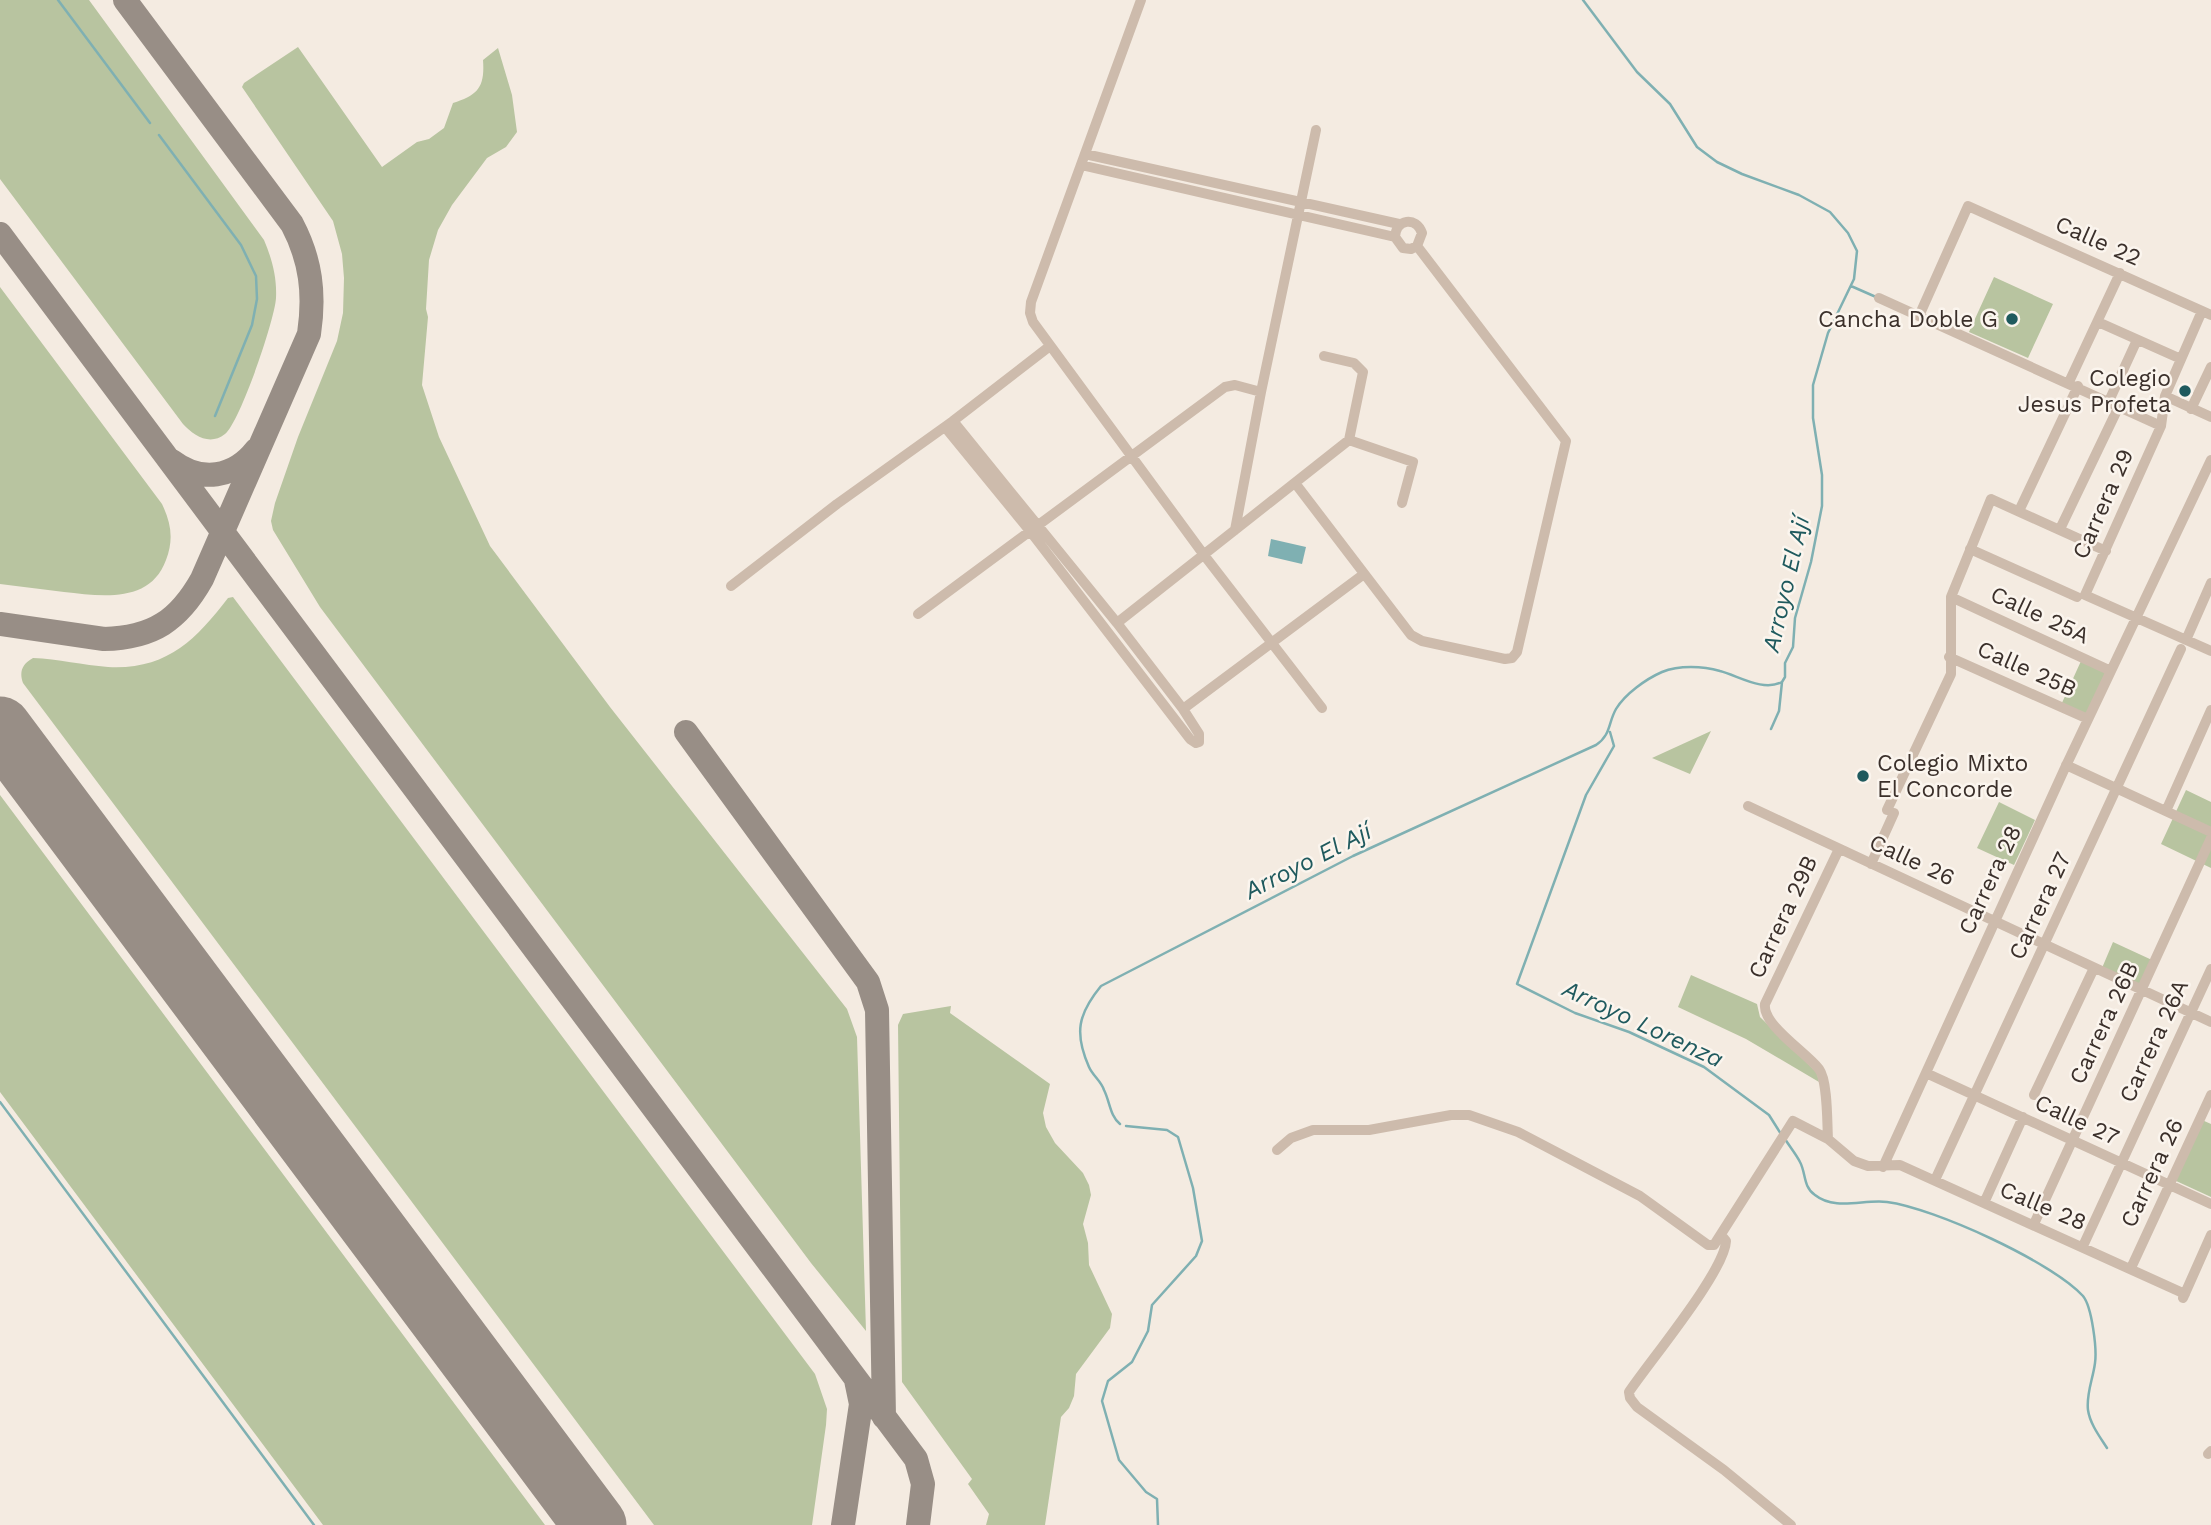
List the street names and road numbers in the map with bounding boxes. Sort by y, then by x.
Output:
street label: Calle 22 [2051,210,2145,272]
street label: Carrera 29 [2067,445,2139,563]
street label: Calle 25A [1986,580,2094,650]
street label: Calle 25B [1973,635,2081,703]
street label: Carrera 28 [1953,821,2027,939]
street label: Calle 26 [1865,828,1959,892]
street label: Carrera 27 [2003,848,2077,964]
street label: Carrera 29B [1743,851,1823,983]
street label: Carrera 26B [2064,957,2144,1089]
street label: Carrera 26A [2114,975,2194,1107]
street label: Calle 27 [2031,1089,2124,1151]
street label: Carrera 26 [2115,1114,2189,1232]
street label: Calle 28 [1996,1176,2090,1236]

